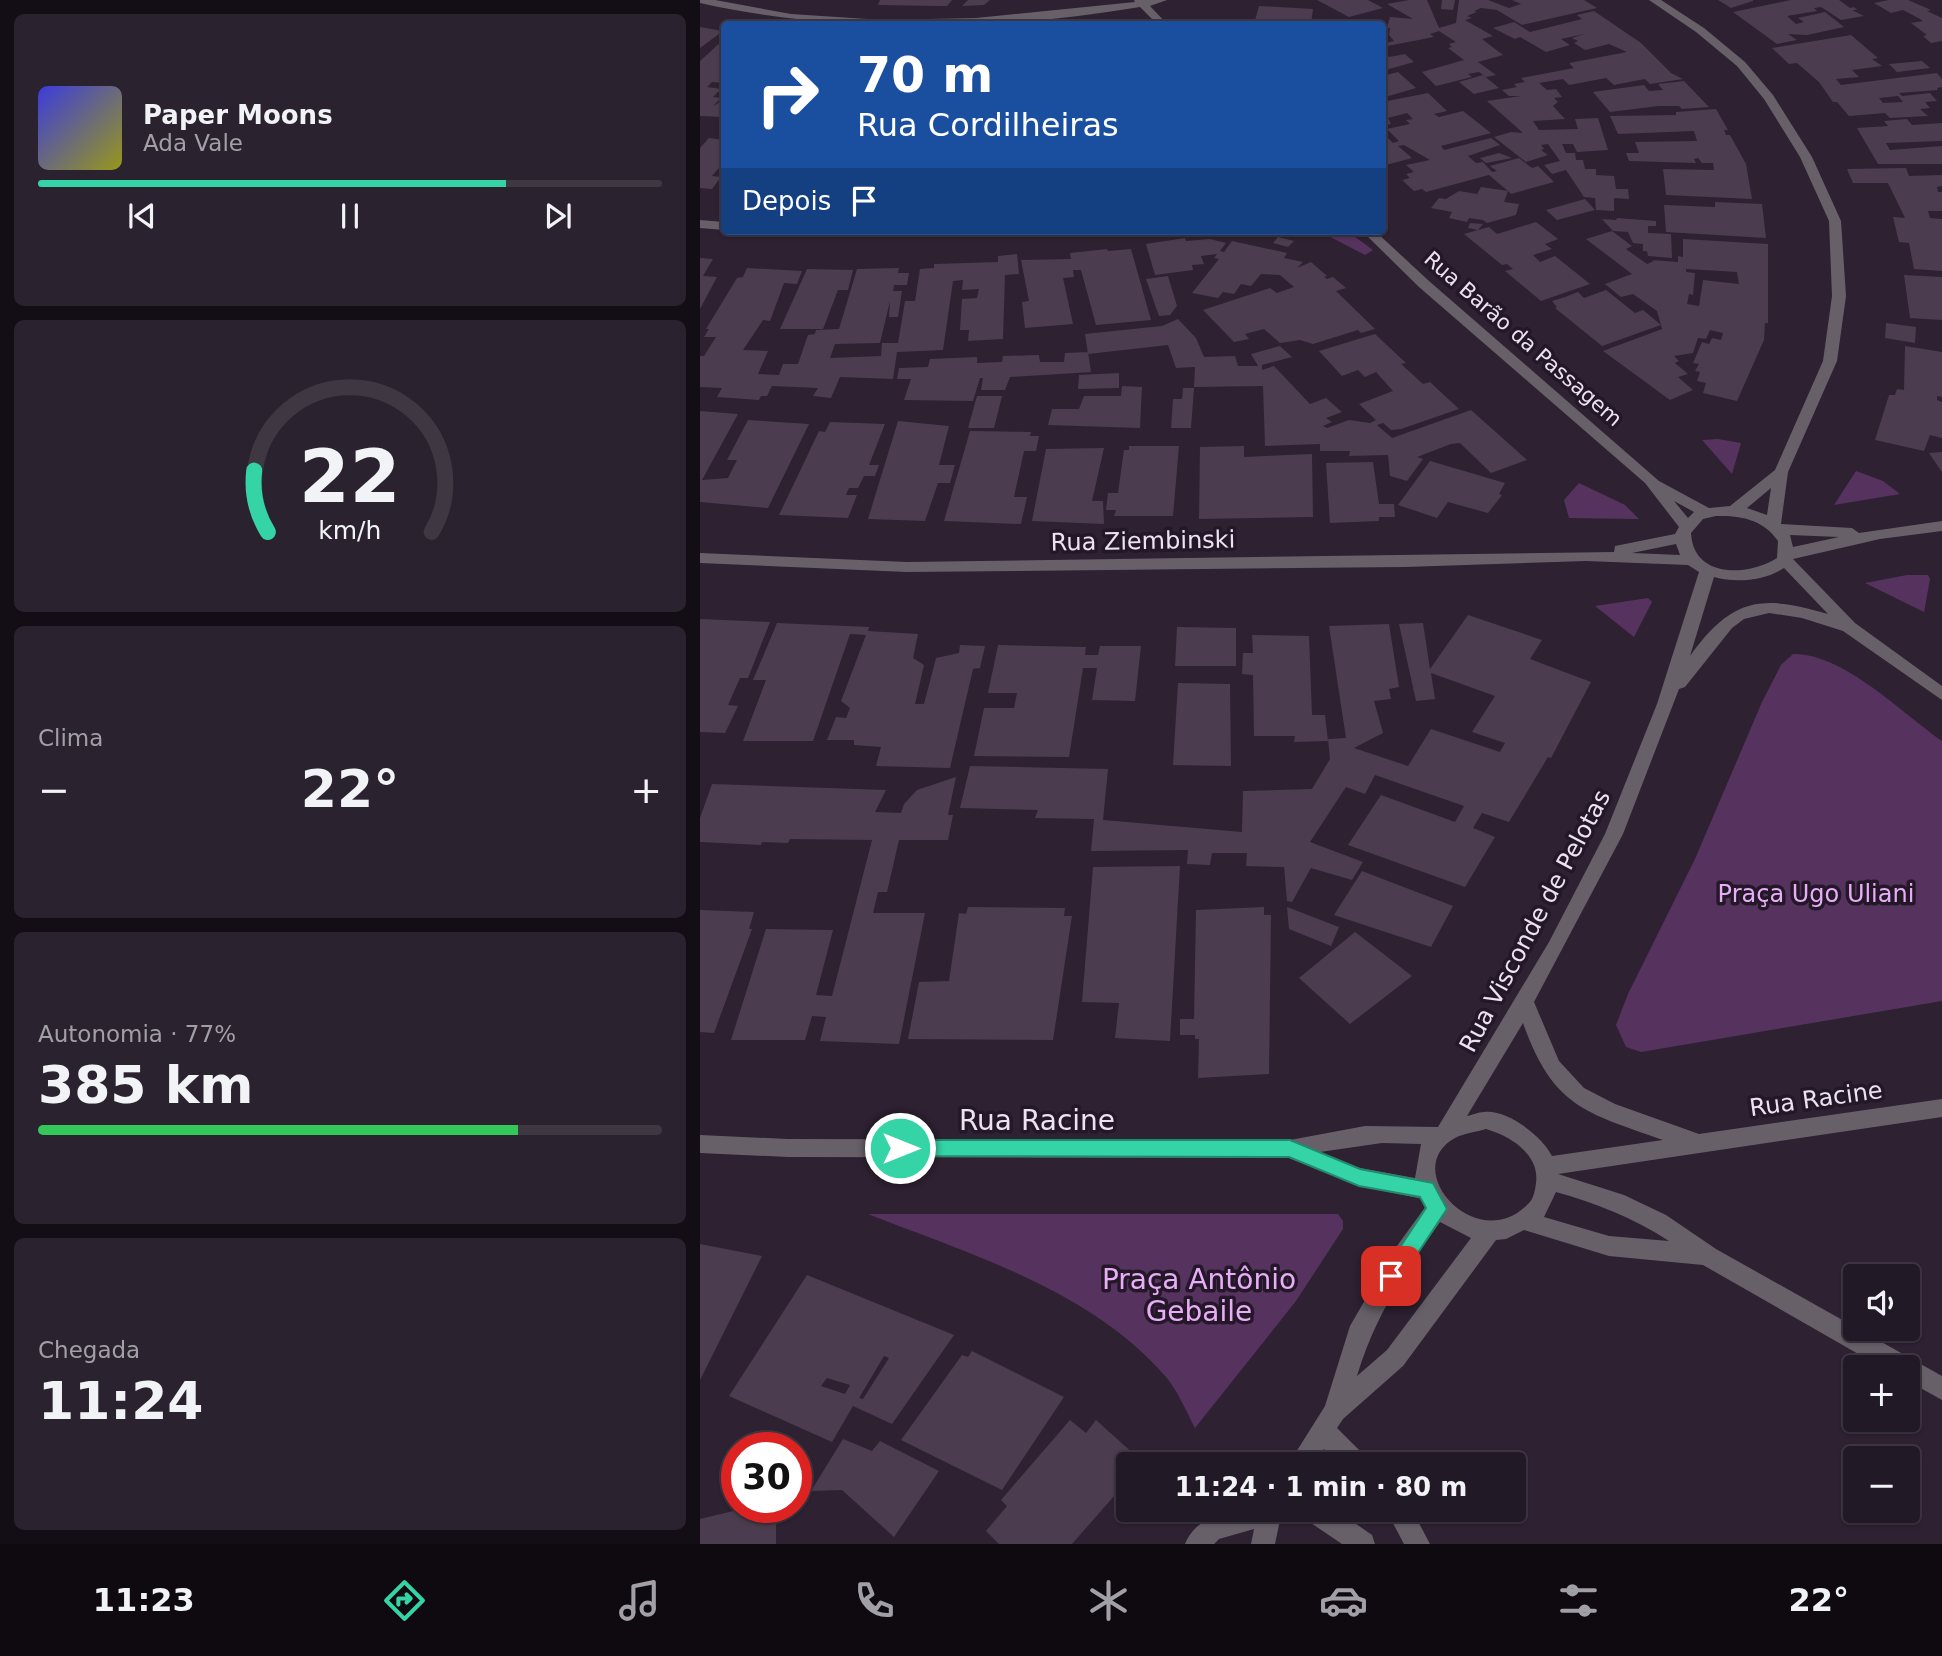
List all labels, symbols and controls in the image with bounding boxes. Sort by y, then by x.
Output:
text: 70 m [857,47,993,104]
icon: right [742,49,833,140]
text: Paper Moons [143,100,333,130]
text: Rua Cordilheiras [857,106,1119,144]
text: Ada Vale [143,130,243,156]
icon: arrive [845,182,883,220]
text: Depois [742,186,831,216]
icon: previous [123,197,161,235]
icon: pause [331,197,369,235]
icon: next [539,197,577,235]
street label: Rua Barão da Passagem [1419,247,1627,431]
text: 22 [299,434,401,519]
text: km/h [318,516,382,545]
street label: Rua Ziembinski [1050,525,1236,557]
text: Clima [38,725,103,751]
text: 22° [301,759,399,819]
text: − [38,768,70,812]
text: + [630,768,662,812]
street label: Rua Visconde de Pelotas [1454,785,1616,1057]
park label: Praça Ugo Uliani [1718,880,1914,908]
text: Autonomia · 77% [38,1021,236,1047]
text: 385 km [38,1055,253,1115]
street label: Rua Racine [1748,1076,1884,1122]
street label: Rua Racine [959,1104,1115,1137]
position arrow [863,1111,937,1185]
pin [1361,1246,1421,1306]
icon: arrive [1372,1257,1410,1295]
park label: Praça Antônio Gebaile [1102,1263,1296,1328]
map controls [1843,1264,1920,1523]
button: sound [1843,1264,1920,1341]
text: Chegada [38,1337,140,1363]
button: + [1843,1355,1920,1432]
text: 11:24 [38,1371,204,1431]
speed limit sign: 30 [721,1432,812,1523]
button: − [1843,1446,1920,1523]
text: 11:24 · 1 min · 80 m [1175,1472,1467,1502]
icon: directions [380,1576,429,1625]
icon: music [615,1576,664,1625]
icon: phone [850,1576,899,1625]
icon: climate [1084,1576,1133,1625]
icon: car [1319,1576,1368,1625]
icon: filters [1554,1576,1603,1625]
text: 11:23 [93,1581,195,1619]
text: 22° [1789,1581,1849,1619]

